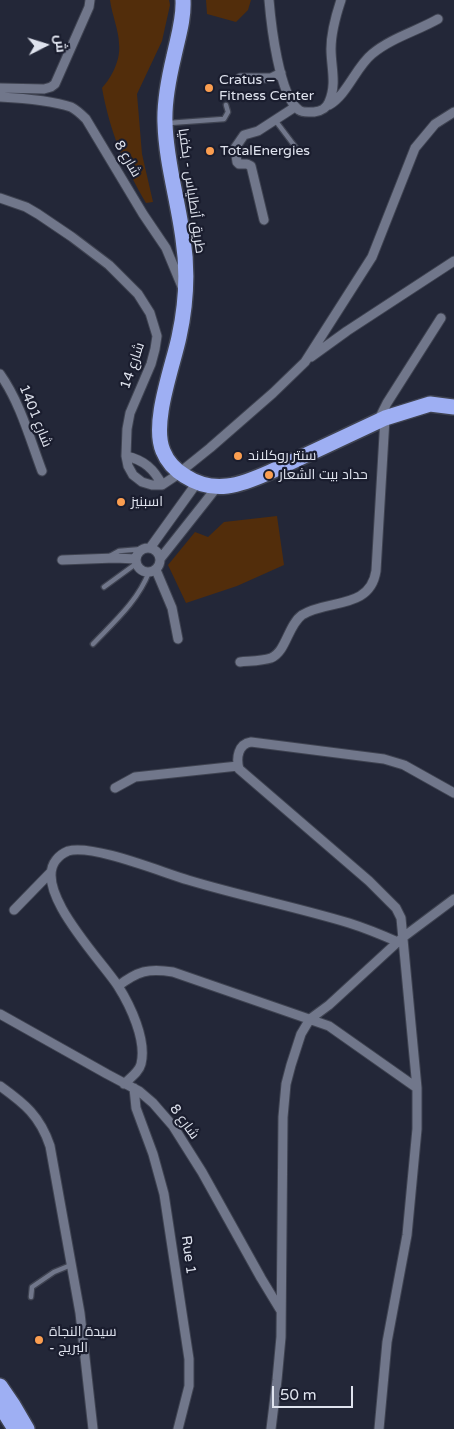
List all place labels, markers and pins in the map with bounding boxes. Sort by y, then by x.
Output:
place label: Cratus – Fitness Center [219,72,314,104]
marker: Cratus – Fitness Center [203,82,215,94]
place label: TotalEnergies [220,143,310,159]
marker: TotalEnergies [204,145,216,157]
place label: سنتر روكلاند [248,448,316,464]
marker: سنتر روكلاند [232,450,244,462]
place label: حداد بيت الشعار [279,467,368,483]
marker: حداد بيت الشعار [263,469,275,481]
place label: اسبنيز [131,494,163,510]
marker: اسبنيز [115,496,127,508]
place label: سيدة النجاة - البريج [49,1324,116,1356]
marker: سيدة النجاة - البريج [33,1334,45,1346]

